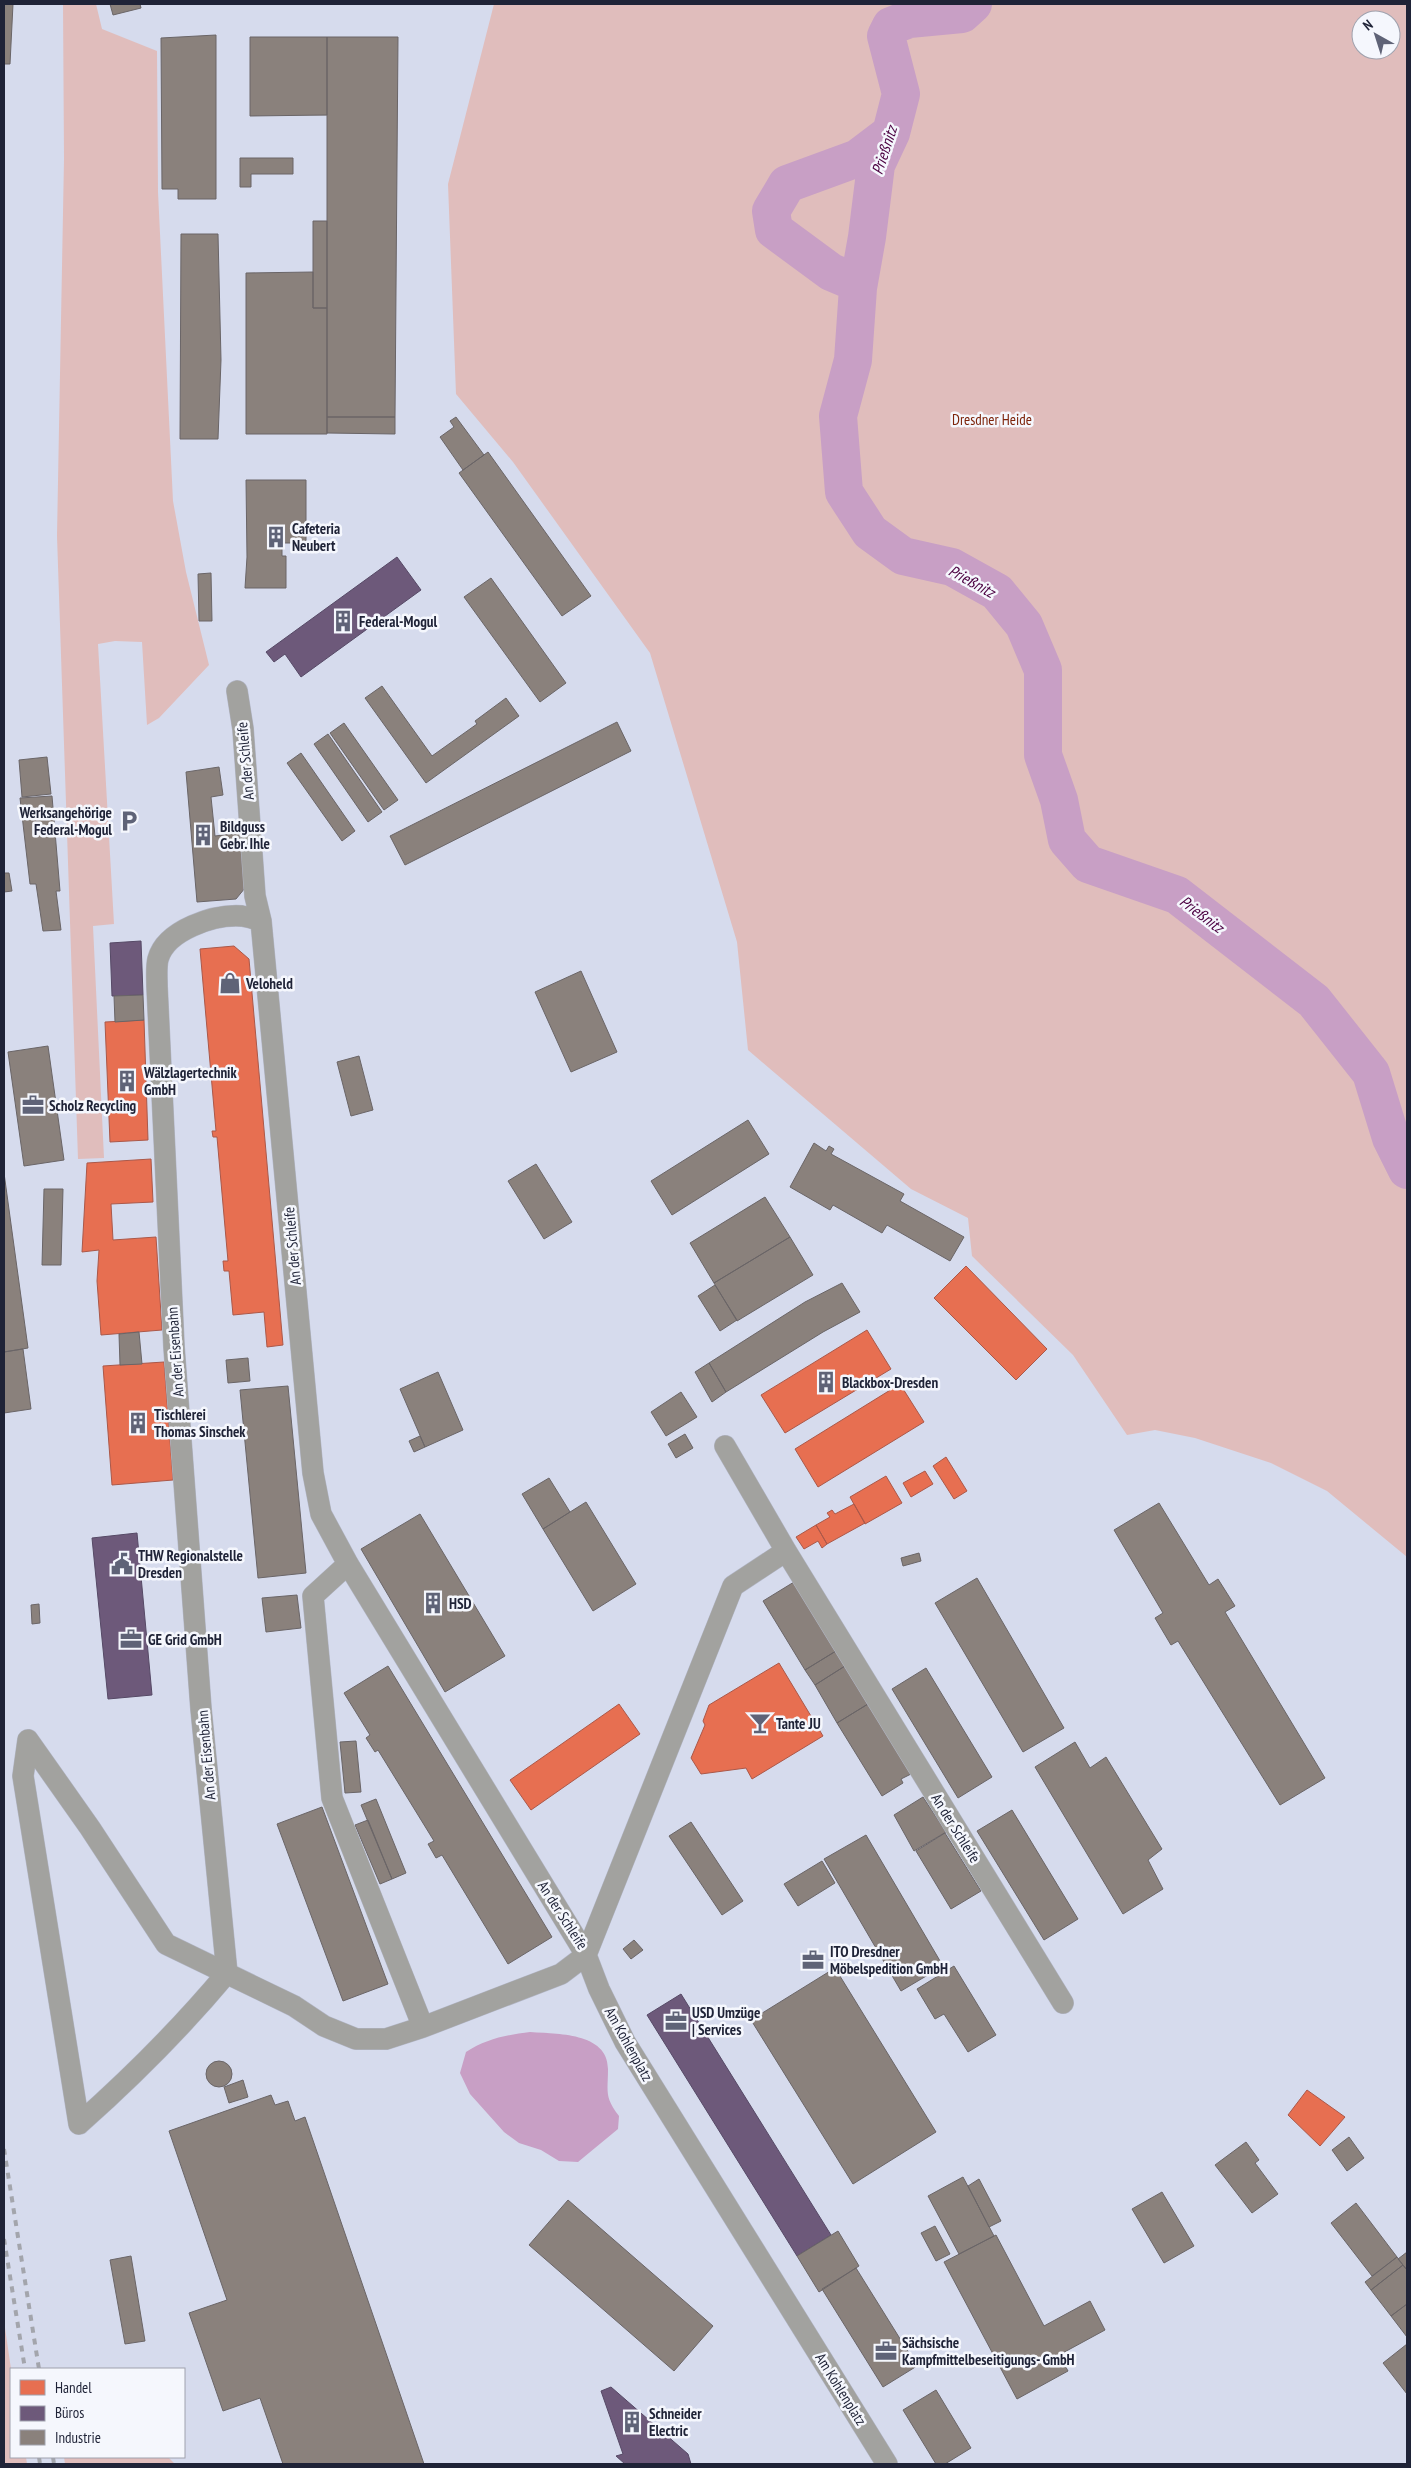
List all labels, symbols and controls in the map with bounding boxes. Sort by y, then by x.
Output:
north arrow [1351,10,1401,60]
text: N [1359,16,1376,34]
water label: Prießnitz [867,121,902,177]
park label: Dresdner Heide [952,410,1032,429]
place label: Cafeteria Neubert [292,519,340,555]
building icon: Cafeteria Neubert [263,524,289,550]
water label: Prießnitz [945,560,1001,603]
building icon: Federal-Mogul [330,608,356,634]
place label: Federal-Mogul [359,612,437,631]
street label: An der Schleife [232,721,258,801]
place label: Werksangehörige Federal-Mogul [18,803,112,839]
parking icon: Werksangehörige Federal-Mogul [116,808,142,834]
place label: Bildguss Gebr. Ihle [220,817,270,853]
building icon: Bildguss Gebr. Ihle [190,822,216,848]
water label: Prießnitz [1176,891,1230,938]
shop icon: Veloheld [217,970,243,996]
place label: Veloheld [245,974,293,993]
place label: Wälzlagertechnik GmbH [143,1063,237,1099]
building icon: Wälzlagertechnik GmbH [114,1068,140,1094]
office icon: Scholz Recycling [20,1092,46,1118]
place label: Scholz Recycling [49,1096,137,1115]
street label: An der Schleife [279,1206,305,1286]
street label: An der Eisenbahn [162,1306,188,1398]
building icon: Blackbox-Dresden [813,1369,839,1395]
place label: Blackbox-Dresden [842,1373,938,1392]
place label: Tischlerei Thomas Sinschek [154,1405,246,1441]
building icon: Tischlerei Thomas Sinschek [125,1410,151,1436]
place label: THW Regionalstelle Dresden [138,1546,243,1582]
public building icon: THW Regionalstelle Dresden [109,1551,135,1577]
building icon: HSD [420,1590,446,1616]
place label: HSD [449,1594,472,1613]
office icon: GE Grid GmbH [118,1626,144,1652]
place label: GE Grid GmbH [148,1630,222,1649]
street label: An der Eisenbahn [193,1709,219,1801]
bar icon: Tante JU [747,1710,773,1736]
place label: Tante JU [776,1714,821,1733]
street label: An der Schleife [927,1790,985,1866]
street label: An der Schleife [534,1877,592,1953]
place label: ITO Dresdner Möbelspedition GmbH [830,1942,948,1978]
office icon: ITO Dresdner Möbelspedition GmbH [800,1947,826,1973]
place label: USD Umzüge | Services [692,2003,760,2039]
street label: Am Kohlenplatz [601,2004,657,2084]
office icon: USD Umzüge | Services [663,2008,689,2034]
place label: Sächsische Kampfmittelbeseitigungs- GmbH [902,2333,1075,2369]
office icon: Sächsische Kampfmittelbeseitigungs- GmbH [873,2338,899,2364]
street label: Am Kohlenplatz [811,2349,871,2429]
legend [10,2368,185,2458]
text: Handel [55,2378,92,2397]
text: Büros [55,2403,84,2422]
place label: Schneider Electric [649,2404,702,2440]
building icon: Schneider Electric [619,2409,645,2435]
text: Industrie [55,2428,101,2447]

